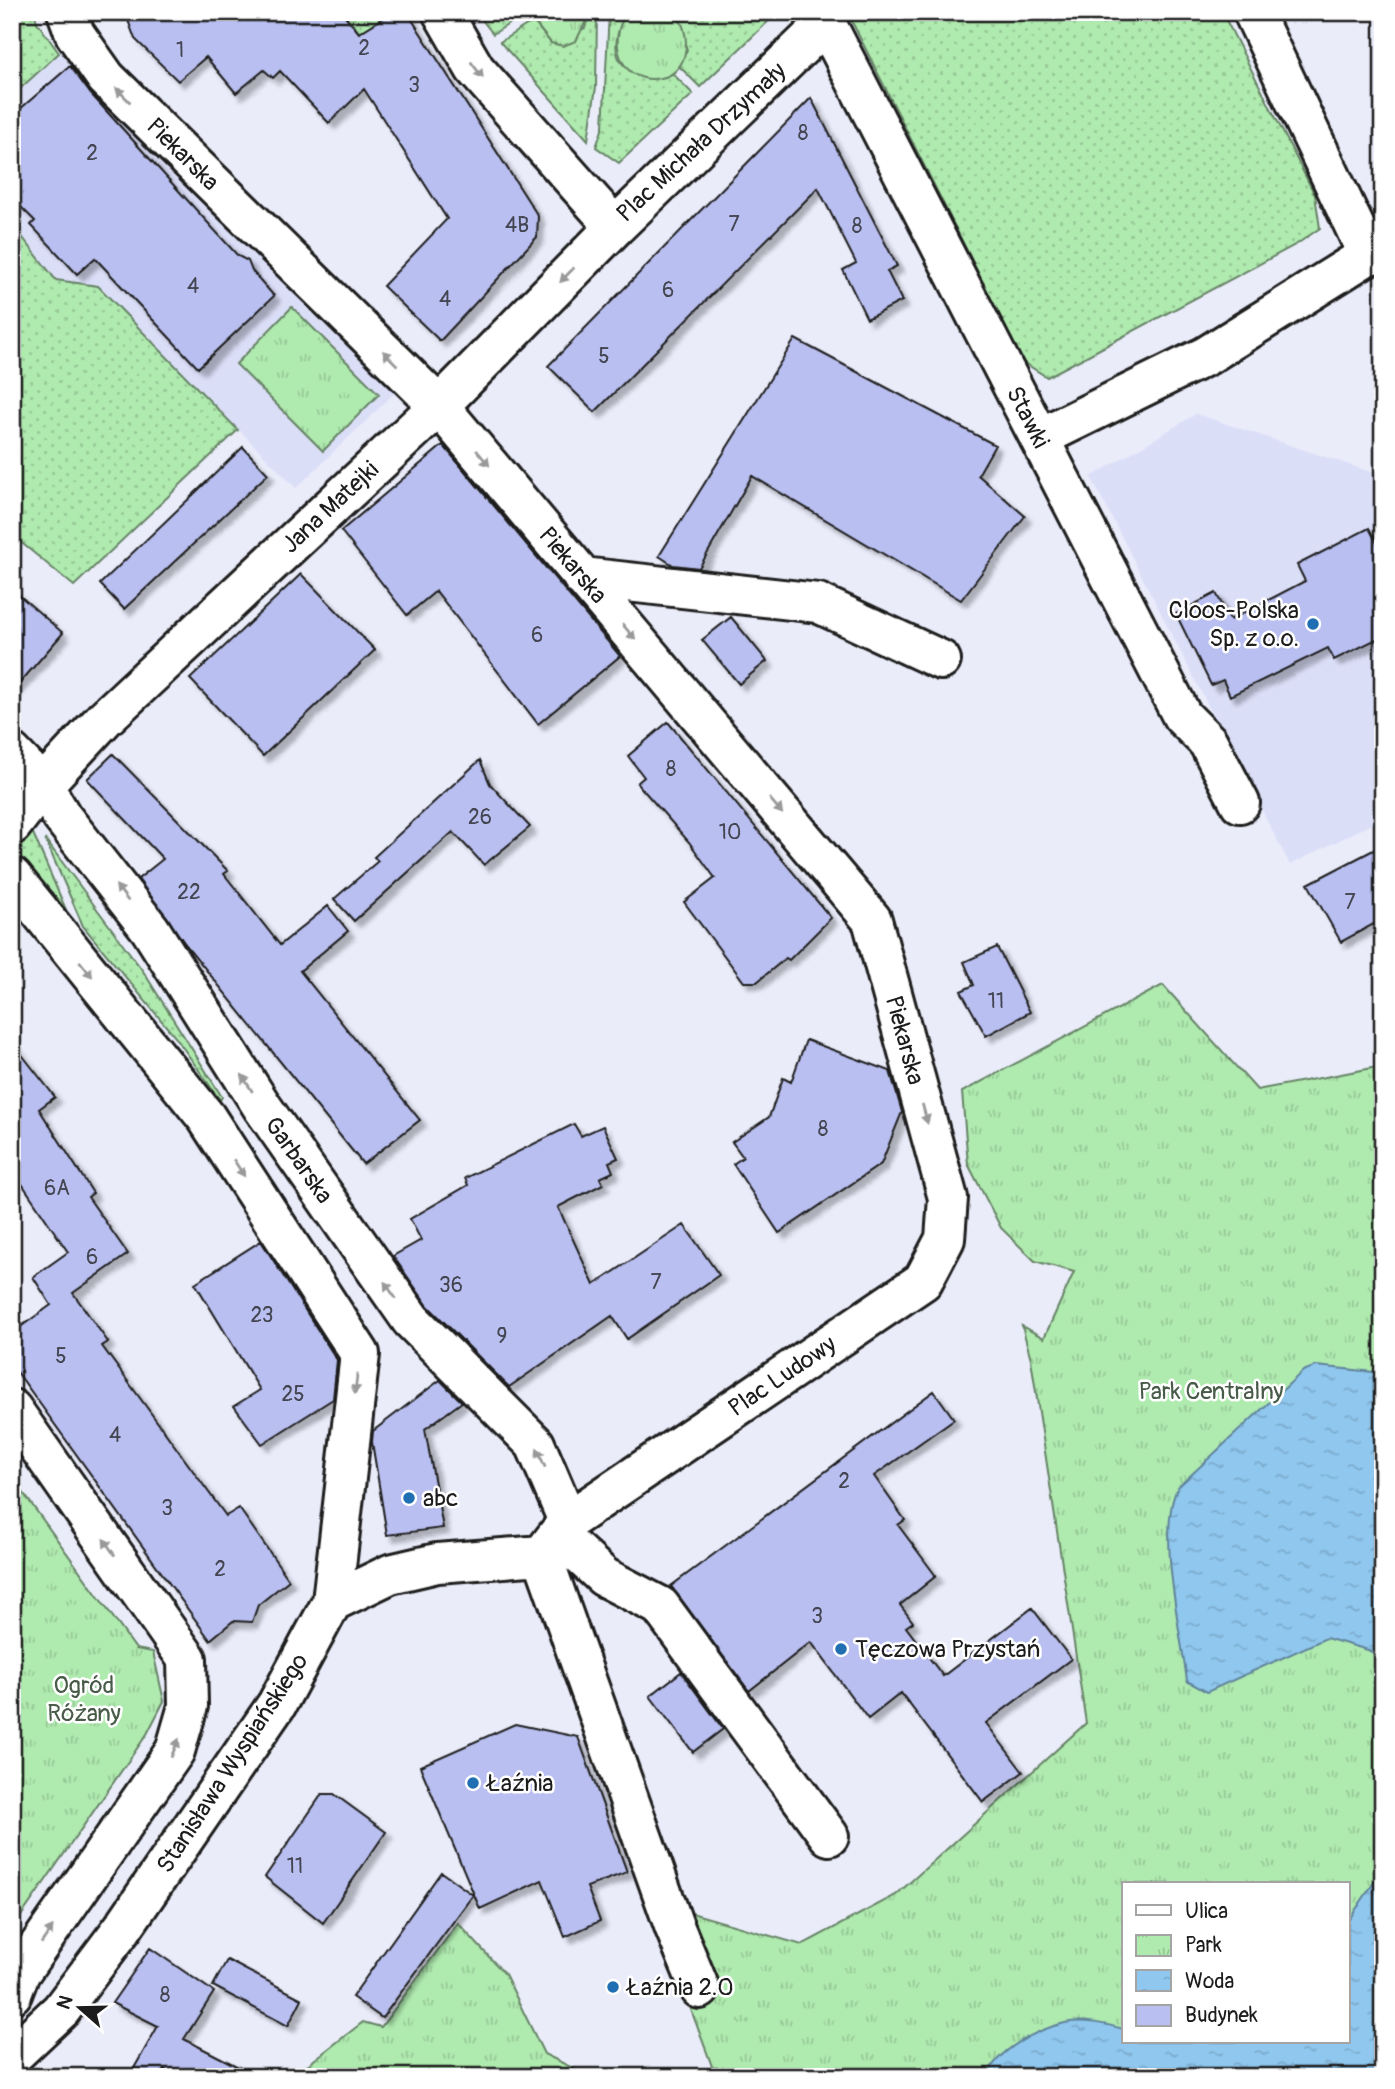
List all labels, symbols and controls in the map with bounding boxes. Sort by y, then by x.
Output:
house number: 2 [358,35,370,62]
house number: 1 [176,37,184,64]
street label: Plac Michała Drzymały [611,56,792,228]
one-way arrow [470,61,485,79]
house number: 3 [408,72,420,99]
one-way arrow [115,87,132,104]
street label: Piekarska [140,112,225,197]
house number: 8 [798,120,808,147]
house number: 2 [86,140,98,167]
house number: 7 [728,211,740,238]
house number: 4B [505,212,529,239]
house number: 8 [852,213,862,240]
one-way arrow [558,267,575,284]
house number: 4 [187,273,199,300]
house number: 6 [662,277,674,304]
house number: 4 [439,286,451,313]
house number: 5 [598,343,610,370]
one-way arrow [382,351,399,367]
street label: Stawki [1000,382,1055,453]
one-way arrow [475,450,490,467]
street label: Jana Matejki [276,455,385,559]
street label: Piekarska [532,521,613,609]
place label: Cloos-Polska Sp. z o.o. [1168,596,1299,653]
marker: Cloos-Polska Sp. z o.o. [1305,616,1321,632]
house number: 6 [531,622,543,649]
one-way arrow [621,624,636,641]
house number: 8 [666,756,676,783]
one-way arrow [768,798,783,815]
house number: 26 [468,804,492,831]
house number: 10 [719,819,741,846]
house number: 22 [177,879,201,906]
one-way arrow [114,884,129,902]
house number: 7 [1344,889,1356,916]
one-way arrow [78,959,93,977]
house number: 11 [988,988,1004,1015]
street label: Piekarska [879,992,930,1088]
one-way arrow [240,1073,253,1092]
one-way arrow [920,1103,931,1125]
street label: Garbarska [258,1111,339,1209]
house number: 8 [818,1116,828,1143]
one-way arrow [233,1158,246,1178]
house number: 6A [44,1175,70,1202]
house number: 6 [86,1244,98,1271]
house number: 7 [650,1269,662,1296]
house number: 36 [439,1272,463,1299]
one-way arrow [383,1281,397,1299]
house number: 23 [251,1302,273,1329]
house number: 9 [497,1323,507,1350]
street label: Plac Ludowy [723,1330,842,1423]
house number: 5 [55,1343,67,1370]
one-way arrow [351,1373,362,1395]
park label: Park Centralny [1138,1377,1284,1406]
house number: 25 [281,1381,305,1408]
house number: 4 [109,1422,121,1449]
one-way arrow [535,1448,547,1468]
house number: 2 [838,1468,850,1495]
place label: abc [423,1484,458,1513]
marker: abc [401,1490,417,1506]
house number: 3 [161,1495,173,1522]
one-way arrow [102,1538,116,1556]
house number: 2 [214,1556,226,1583]
house number: 3 [811,1603,823,1630]
place label: Tęczowa Przystań [855,1635,1041,1664]
marker: Tęczowa Przystań [833,1641,849,1657]
street label: Stanisława Wyspiańskiego [150,1648,314,1879]
park label: Ogród Różany [47,1671,121,1728]
one-way arrow [169,1738,181,1758]
place label: Łaźnia [485,1769,553,1798]
marker: Łaźnia [465,1775,481,1791]
house number: 11 [287,1853,303,1880]
legend [1122,1882,1350,2044]
text: Ulica [1185,1898,1228,1925]
one-way arrow [40,1926,54,1944]
text: Park [1185,1932,1222,1959]
text: Woda [1185,1968,1234,1995]
place label: Łaźnia 2.0 [625,1973,734,2002]
north arrow [46,1974,116,2044]
marker: Łaźnia 2.0 [605,1979,621,1995]
house number: 8 [160,1982,170,2009]
text: N [51,1992,78,2013]
text: Budynek [1185,2002,1258,2029]

